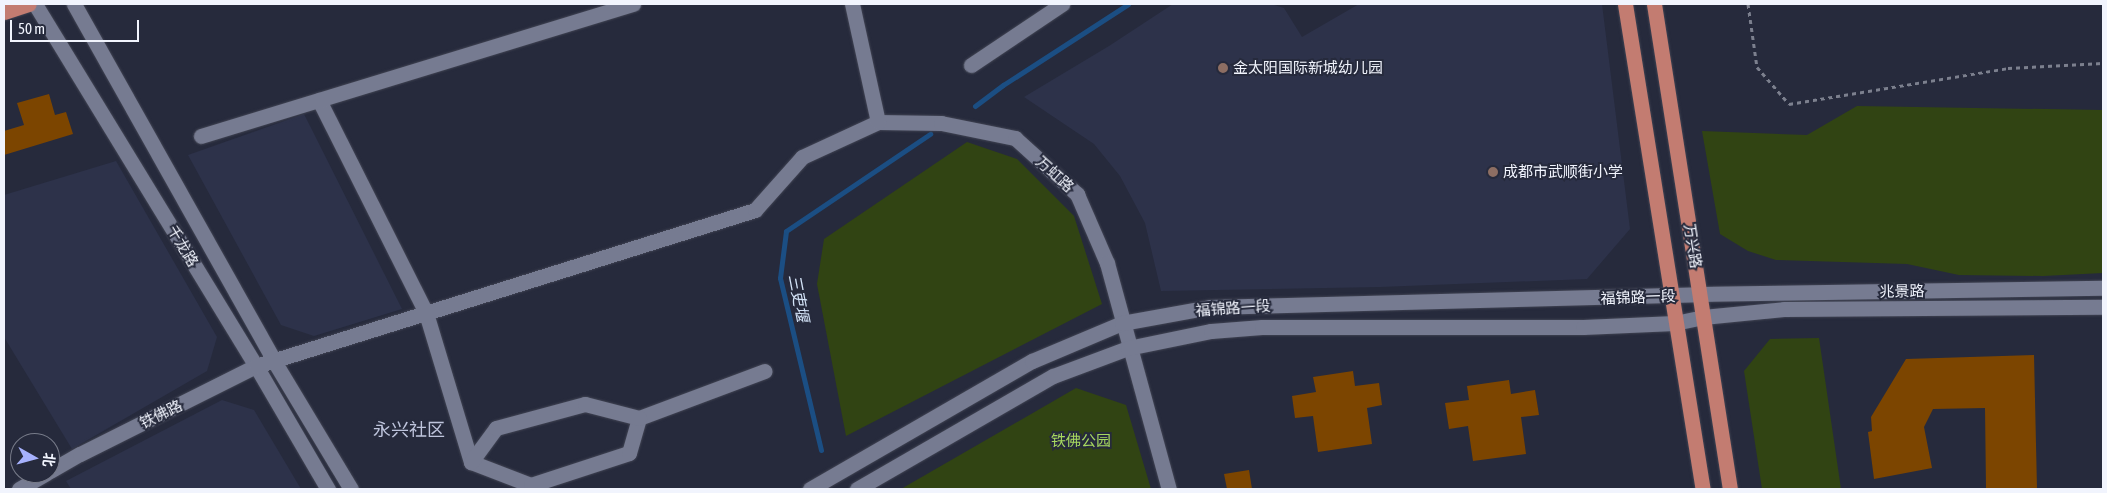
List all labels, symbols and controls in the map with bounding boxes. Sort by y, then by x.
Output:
scale bar [12,10,141,42]
text: 50 m [18,20,45,37]
place label: 金太阳国际新城幼儿园 [1233,59,1383,77]
marker: 金太阳国际新城幼儿园 [1217,62,1229,74]
street label: 万虹路 [1032,152,1078,196]
place label: 成都市武顺街小学 [1503,163,1623,181]
marker: 成都市武顺街小学 [1487,166,1499,178]
street label: 千龙路 [164,222,202,270]
street label: 万兴路 [1681,222,1705,270]
water label: 三吏堰 [785,273,813,323]
street label: 兆景路 [1879,282,1925,300]
street label: 福锦路一段 [1600,287,1676,307]
street label: 福锦路一段 [1195,296,1271,320]
street label: 铁佛路 [137,396,185,432]
district label: 永兴社区 [373,419,445,441]
park label: 铁佛公园 [1051,432,1111,450]
north arrow [10,433,60,483]
text: 北 [40,452,58,468]

